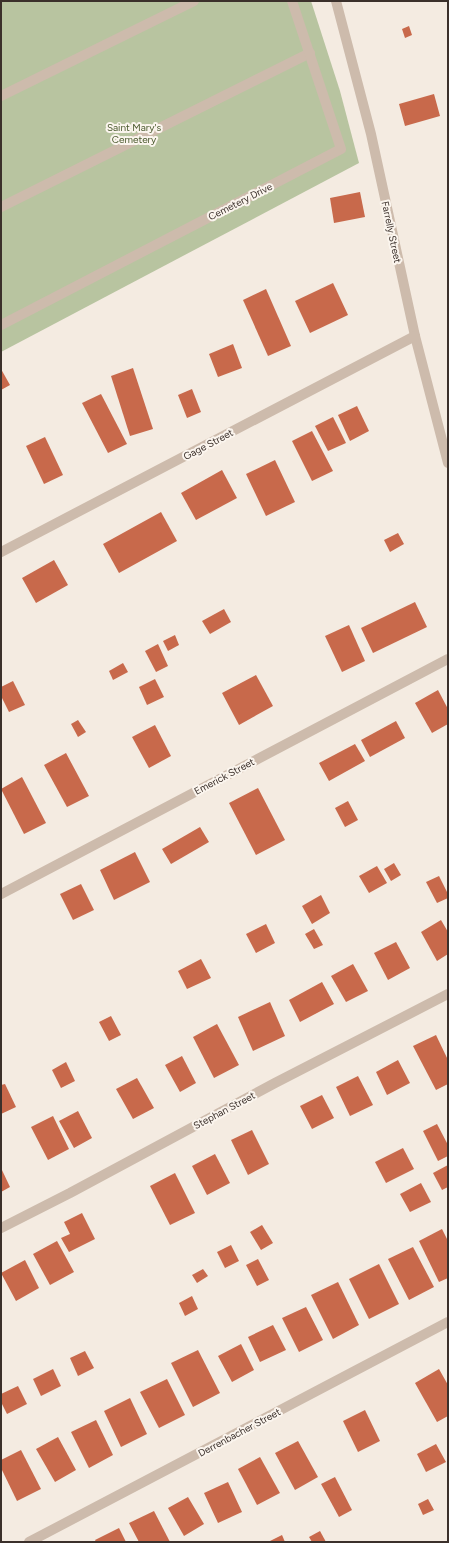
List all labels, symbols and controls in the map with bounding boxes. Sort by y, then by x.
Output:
park label: Saint Mary's Cemetery [107,121,161,146]
street label: Cemetery Drive [206,180,275,223]
street label: Farrelly Street [379,200,404,264]
street label: Gage Street [181,426,236,463]
street label: Emerick Street [192,755,257,798]
street label: Stephan Street [191,1089,257,1132]
street label: Derrenbacher Street [196,1405,283,1460]

